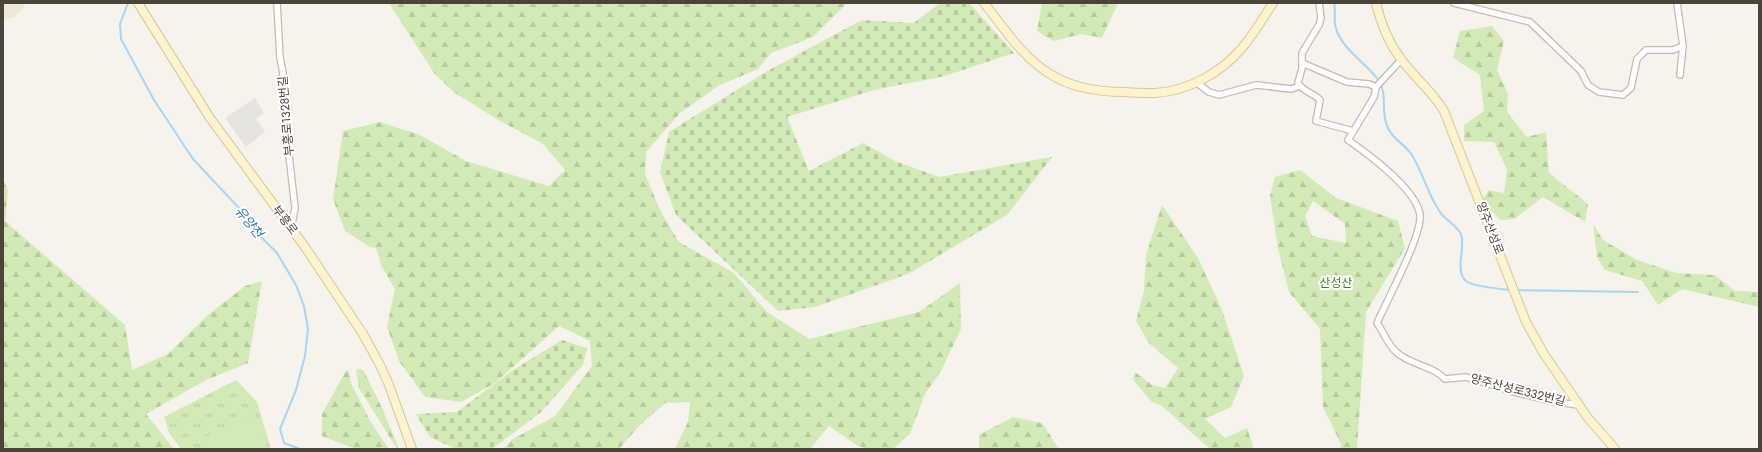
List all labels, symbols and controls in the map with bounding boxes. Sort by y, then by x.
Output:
street label: 부흥로1328번길 [274,75,298,157]
street label: 양주산성로 [1472,199,1508,257]
street label: 부흥로 [268,201,302,239]
water label: 유양천 [230,202,268,243]
park label: 산성산 [1319,274,1353,292]
street label: 양주산성로332번길 [1469,370,1567,410]

